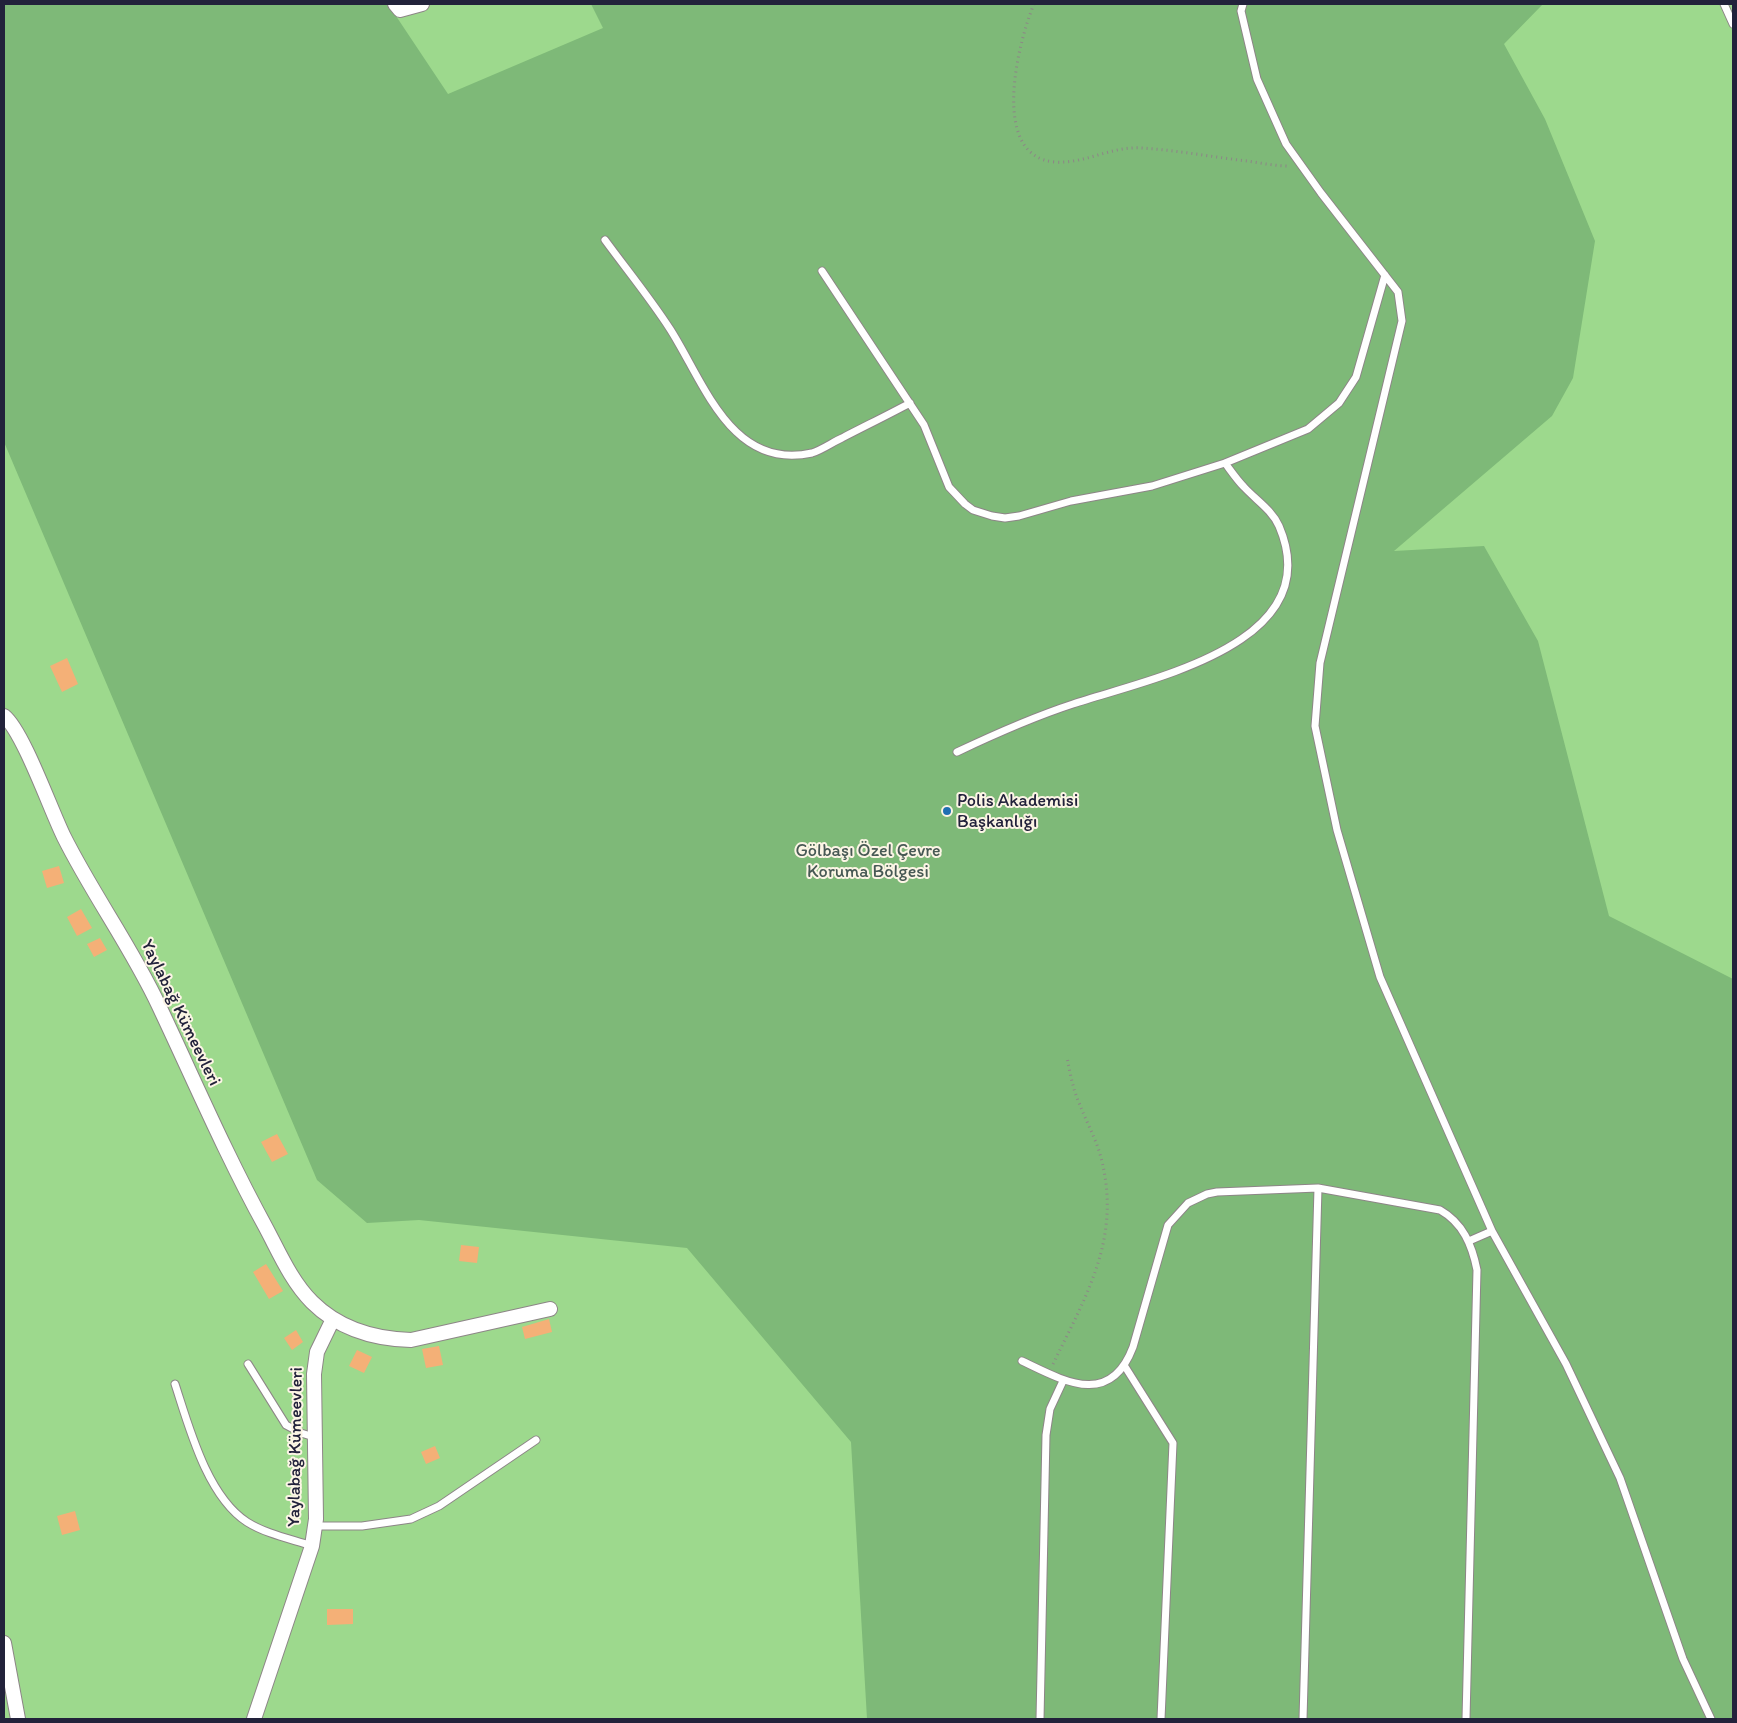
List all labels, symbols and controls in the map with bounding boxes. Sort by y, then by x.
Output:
place label: Polis Akademisi Başkanlığı [957,790,1078,832]
marker: Polis Akademisi Başkanlığı [941,805,953,817]
park label: Gölbaşı Özel Çevre Koruma Bölgesi [795,840,941,882]
street label: Yaylabağ Kümeevleri [135,936,225,1090]
street label: Yaylabağ Kümeevleri [284,1367,308,1527]

